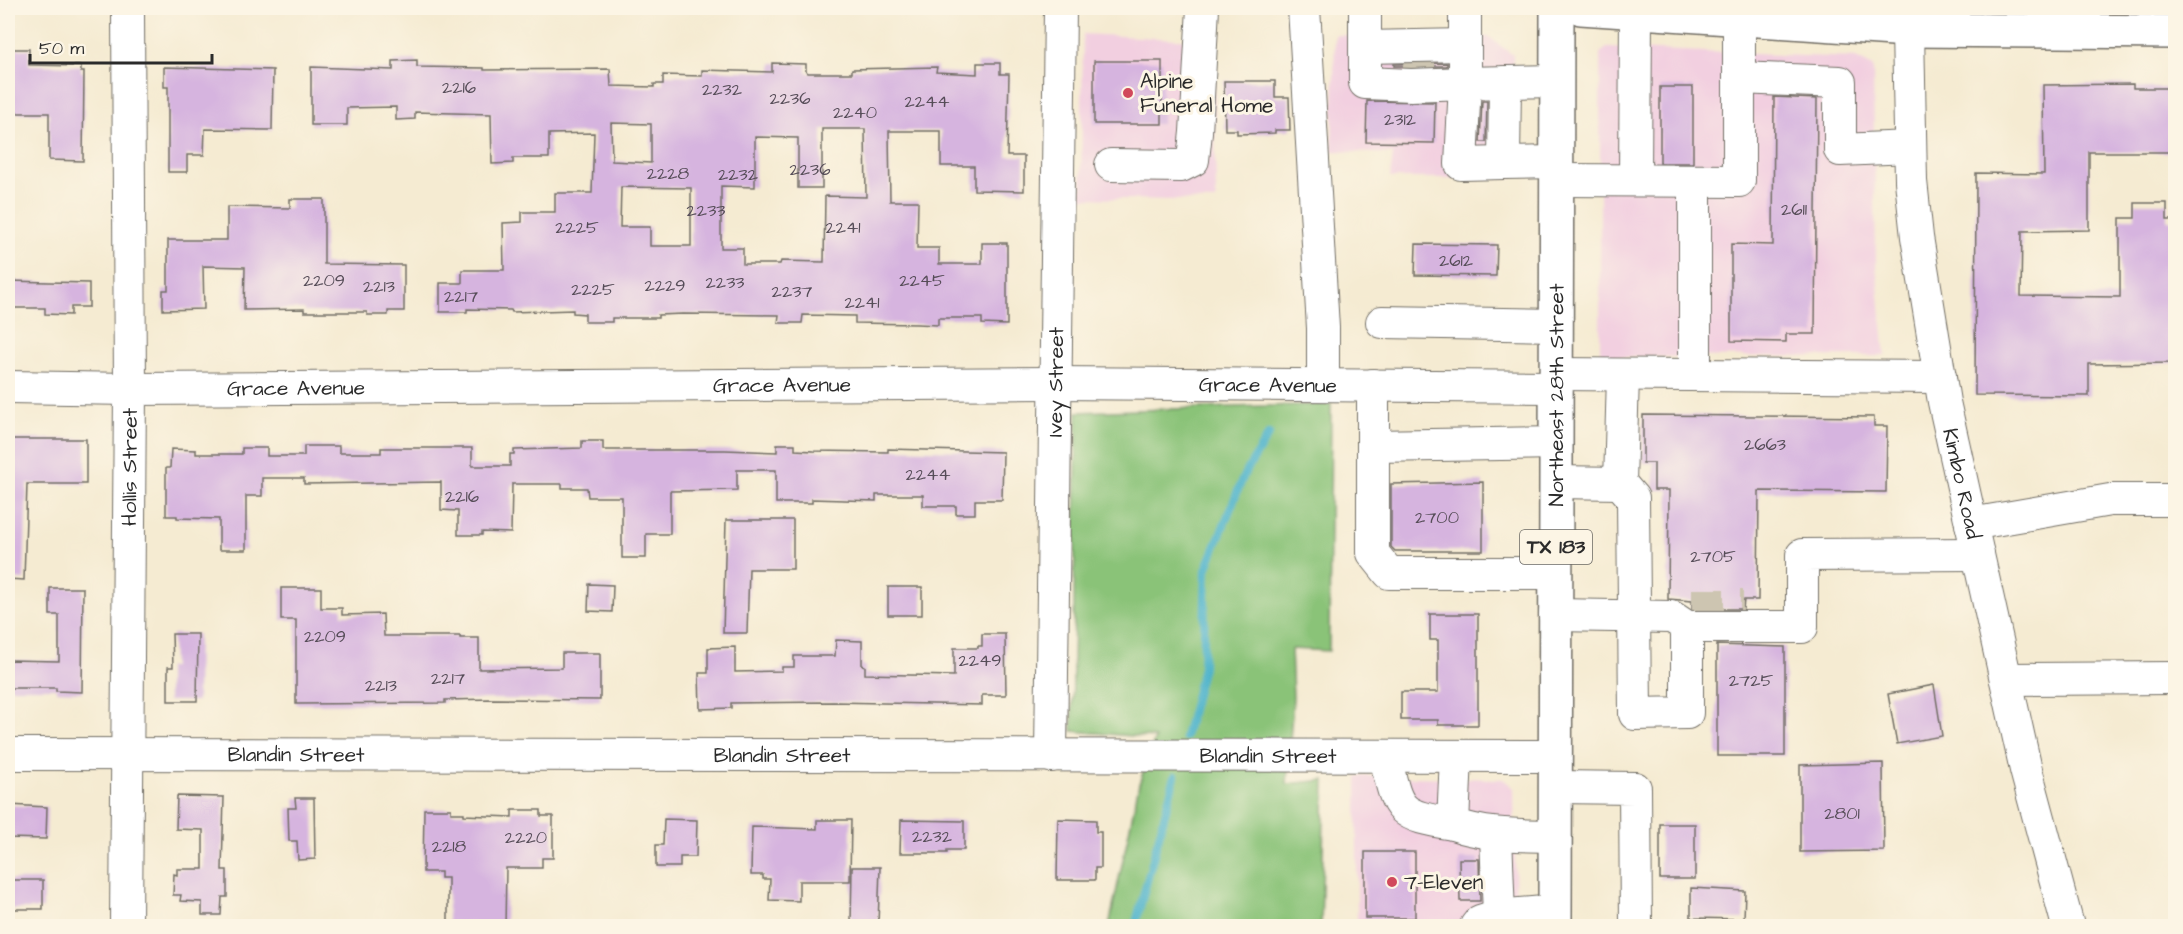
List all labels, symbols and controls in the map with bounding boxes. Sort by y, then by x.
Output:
scale bar [30,27,212,65]
text: 50 m [39,36,84,61]
place label: Alpine Funeral Home [1140,67,1273,120]
house number: 2216 [442,75,476,100]
house number: 2232 [702,77,743,102]
house number: 2236 [769,86,811,111]
marker: Alpine Funeral Home [1121,86,1135,100]
house number: 2244 [904,89,950,114]
house number: 2240 [833,100,877,125]
house number: 2312 [1384,107,1417,132]
house number: 2236 [789,157,831,182]
house number: 2228 [647,161,690,186]
house number: 2232 [718,162,759,187]
house number: 2611 [1781,197,1807,222]
house number: 2233 [687,198,725,223]
house number: 2225 [555,215,599,240]
house number: 2241 [825,215,861,240]
house number: 2612 [1439,248,1474,273]
house number: 2209 [303,268,345,293]
house number: 2245 [899,268,945,293]
house number: 2233 [706,270,744,295]
house number: 2229 [644,273,686,298]
house number: 2213 [363,274,395,299]
house number: 2225 [571,277,615,302]
house number: 2237 [772,279,812,304]
street label: Northeast 28th Street [1541,283,1571,506]
house number: 2217 [444,284,478,309]
house number: 2241 [844,290,880,315]
street label: Ivey Street [1040,326,1072,437]
street label: Grace Avenue [713,370,851,400]
street label: Grace Avenue [1199,370,1337,400]
street label: Grace Avenue [227,373,365,403]
street label: Hollis Street [114,407,144,526]
street label: Kimbo Road [1936,425,1989,542]
house number: 2663 [1744,432,1786,457]
house number: 2244 [905,462,951,487]
house number: 2216 [445,484,479,509]
house number: 2700 [1415,505,1459,530]
road number: TX 183 [1520,530,1592,564]
house number: 2705 [1690,544,1736,569]
house number: 2209 [304,624,346,649]
house number: 2249 [958,648,1002,673]
house number: 2217 [431,666,465,691]
house number: 2725 [1729,668,1773,693]
house number: 2213 [365,673,397,698]
street label: Blandin Street [227,740,365,769]
street label: Blandin Street [713,740,851,770]
street label: Blandin Street [1199,741,1337,770]
house number: 2801 [1824,801,1860,826]
house number: 2232 [912,824,953,849]
house number: 2220 [505,825,547,850]
house number: 2218 [432,834,467,859]
place label: 7-Eleven [1404,868,1483,897]
marker: 7-Eleven [1385,875,1399,889]

